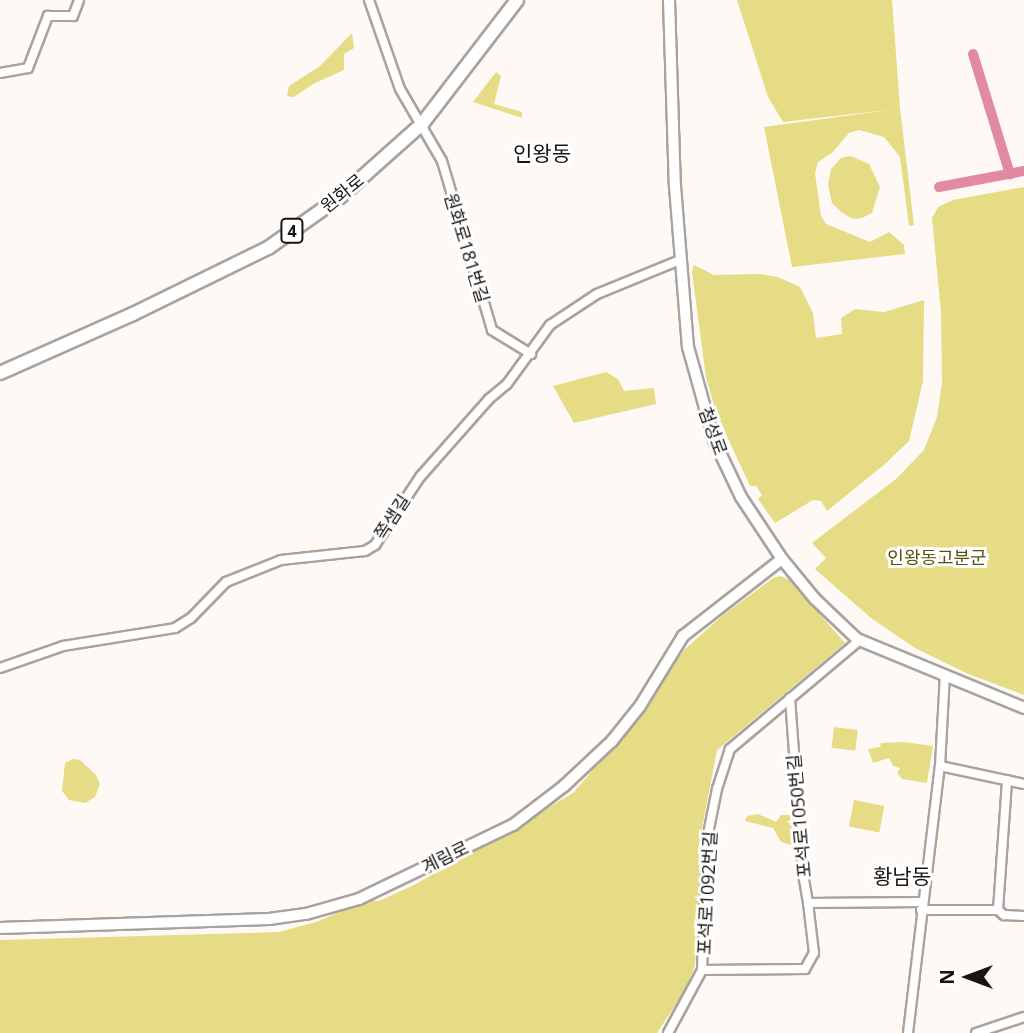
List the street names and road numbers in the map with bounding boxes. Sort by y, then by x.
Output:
street label: 원화로 [316,169,368,217]
street label: 원화로181번길 [440,190,494,306]
road number: 4 [280,218,304,244]
street label: 첨성로 [694,404,732,458]
street label: 쪽샘길 [369,490,415,544]
street label: 포석로1050번길 [783,753,815,879]
street label: 포석로1092번길 [693,831,721,955]
street label: 계림로 [418,836,472,878]

